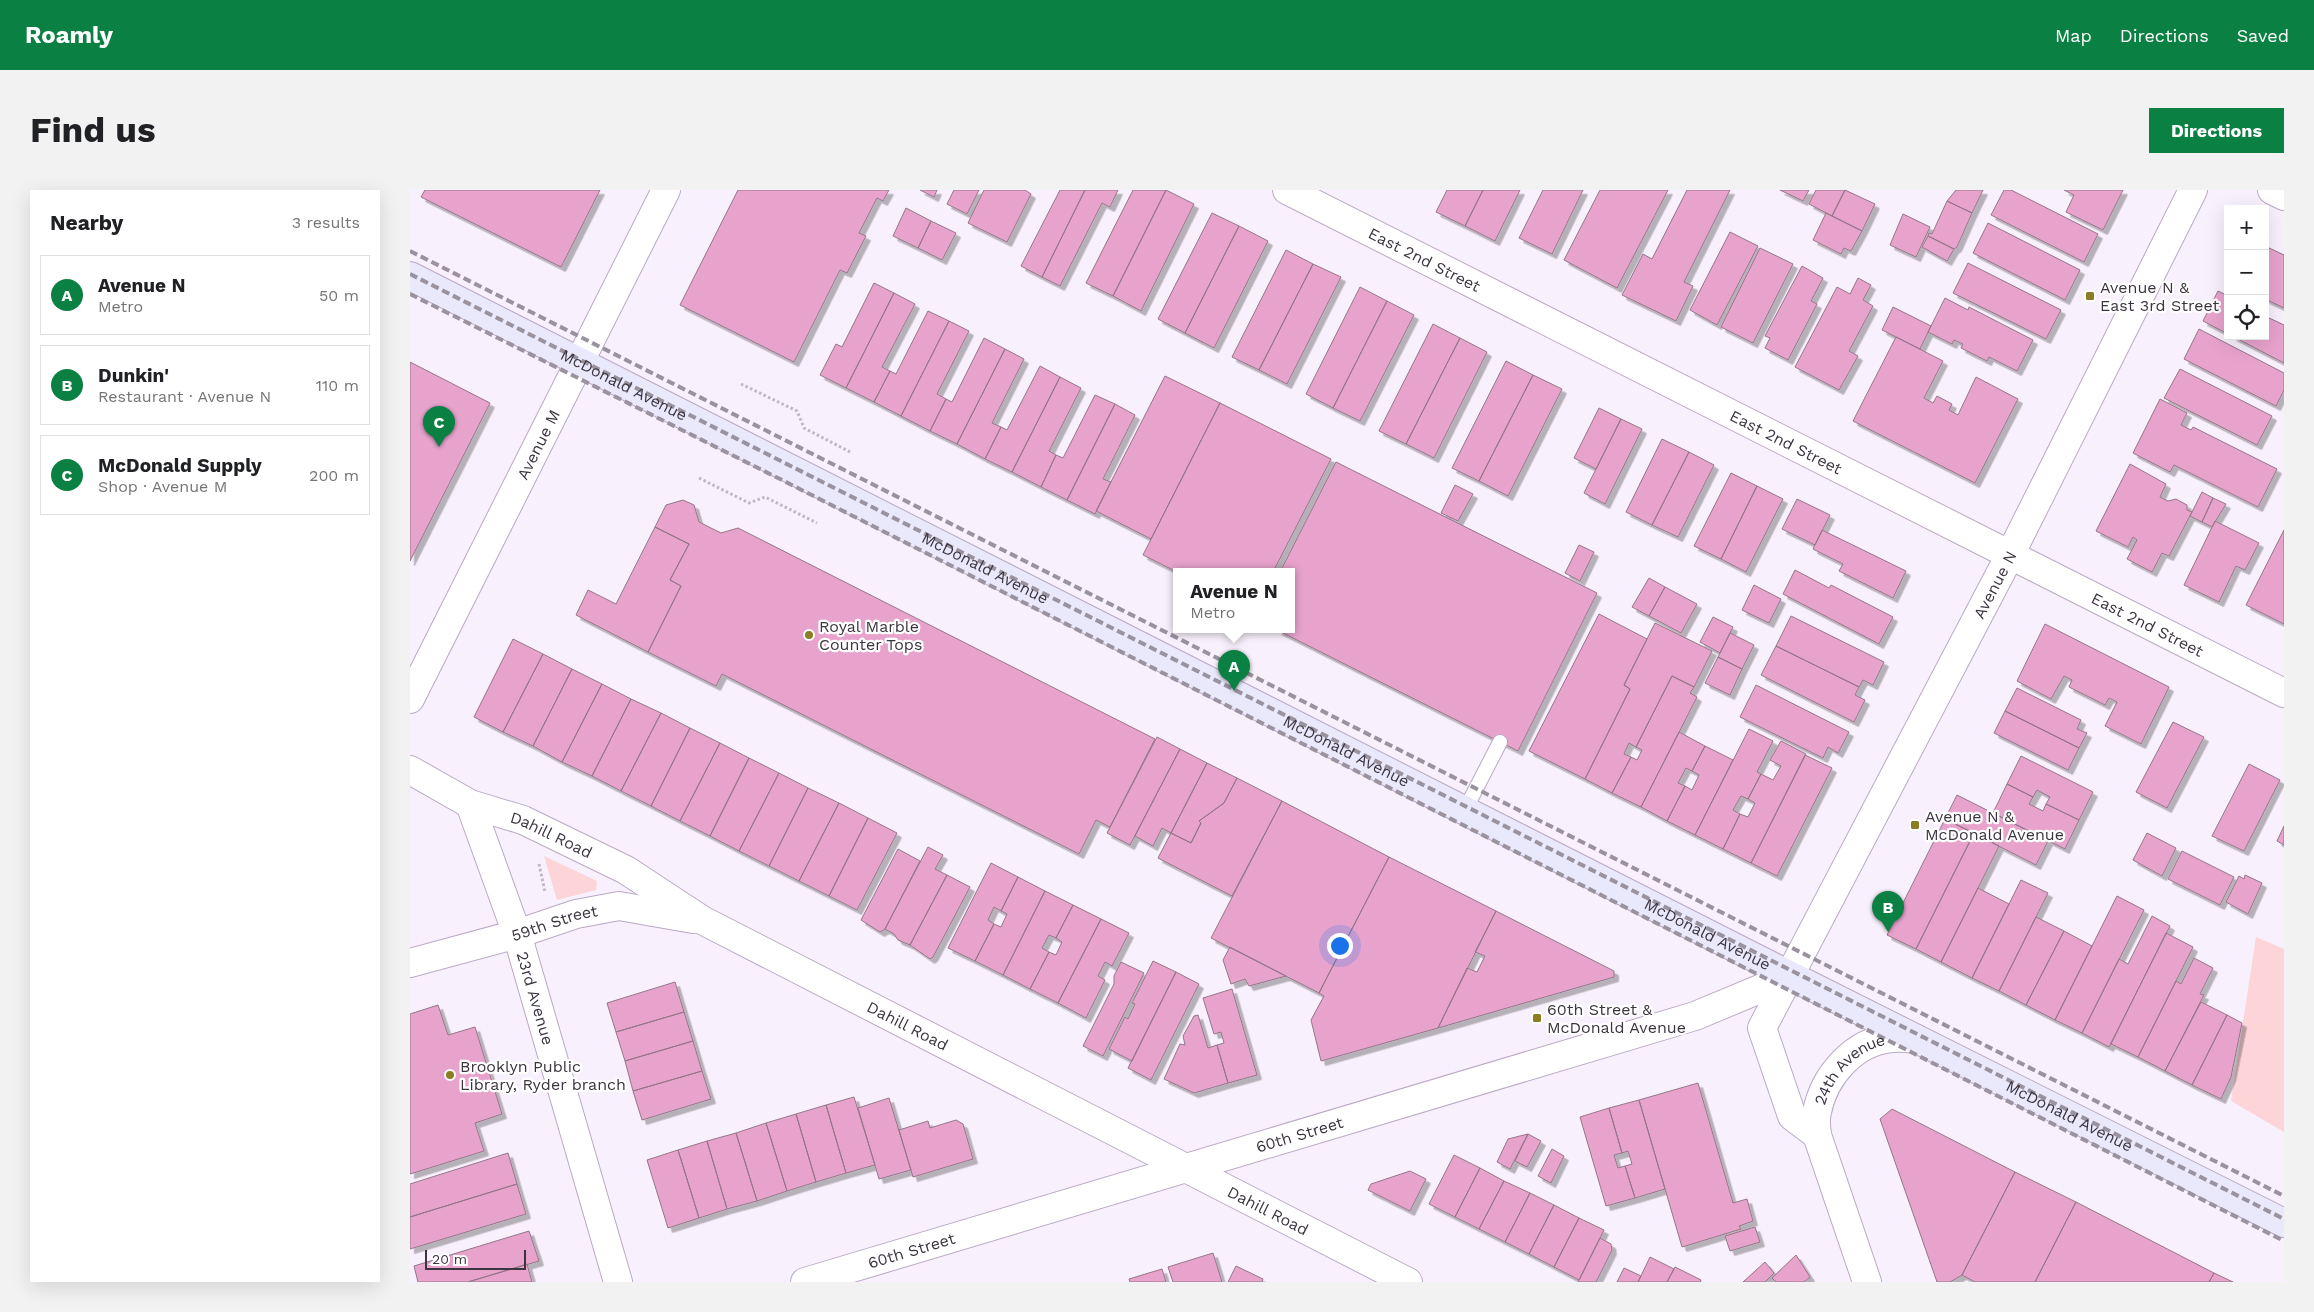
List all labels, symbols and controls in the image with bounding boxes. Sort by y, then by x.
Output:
text: Roamly [25,21,113,49]
text: Map [2055,25,2092,46]
text: Directions [2120,25,2209,46]
text: Saved [2237,25,2289,46]
button: Directions [2149,108,2284,153]
text: Find us [30,109,156,151]
map controls [2224,205,2269,340]
button: + [2224,205,2269,250]
text: Nearby [50,210,123,235]
text: 3 results [292,213,360,232]
street label: East 2nd Street [1365,224,1484,296]
button: − [2224,250,2269,295]
text: Avenue N [98,274,185,297]
place label: Avenue N & East 3rd Street [2100,278,2219,315]
text: A [62,286,72,305]
text: 50 m [319,286,359,305]
marker: Avenue N & East 3rd Street [2084,290,2096,302]
button: locate [2224,295,2269,340]
text: Metro [98,297,143,316]
street label: McDonald Avenue [558,345,690,425]
text: Dunkin' [98,364,169,387]
text: B [62,376,72,395]
text: 110 m [316,376,359,395]
text: Restaurant · Avenue N [98,387,271,406]
pin: C [423,406,455,447]
street label: East 2nd Street [1727,406,1845,479]
street label: Avenue M [513,407,564,483]
text: McDonald Supply [98,454,262,477]
text: C [62,466,72,485]
text: 200 m [309,466,359,485]
text: Shop · Avenue M [98,477,227,496]
street label: McDonald Avenue [919,528,1051,608]
street label: Avenue N [1969,548,2020,622]
popup [1173,568,1295,633]
text: Avenue N [1190,580,1278,603]
street label: East 2nd Street [2088,589,2207,661]
text: Metro [1190,603,1235,622]
place label: Royal Marble Counter Tops [819,617,922,654]
marker: Royal Marble Counter Tops [803,629,815,641]
pin: A [1218,650,1250,691]
street label: McDonald Avenue [1280,711,1413,791]
place label: Avenue N & McDonald Avenue [1925,807,2064,844]
street label: Dahill Road [508,808,595,862]
marker: Avenue N & McDonald Avenue [1909,819,1921,831]
pin: B [1872,891,1904,932]
street label: McDonald Avenue [1641,894,1774,974]
street label: 59th Street [509,901,599,945]
your location [1327,933,1353,959]
street label: 23rd Avenue [513,949,558,1047]
street label: Dahill Road [864,997,951,1055]
place label: 60th Street & McDonald Avenue [1547,1000,1686,1037]
marker: 60th Street & McDonald Avenue [1531,1012,1543,1024]
street label: 24th Avenue [1810,1030,1887,1107]
place label: Brooklyn Public Library, Ryder branch [460,1057,626,1094]
marker: Brooklyn Public Library, Ryder branch [444,1069,456,1081]
street label: McDonald Avenue [2003,1076,2136,1156]
street label: 60th Street [1254,1113,1346,1157]
street label: Dahill Road [1224,1182,1312,1239]
street label: 60th Street [866,1229,958,1273]
scale bar [425,1247,526,1270]
text: 20 m [432,1251,467,1267]

